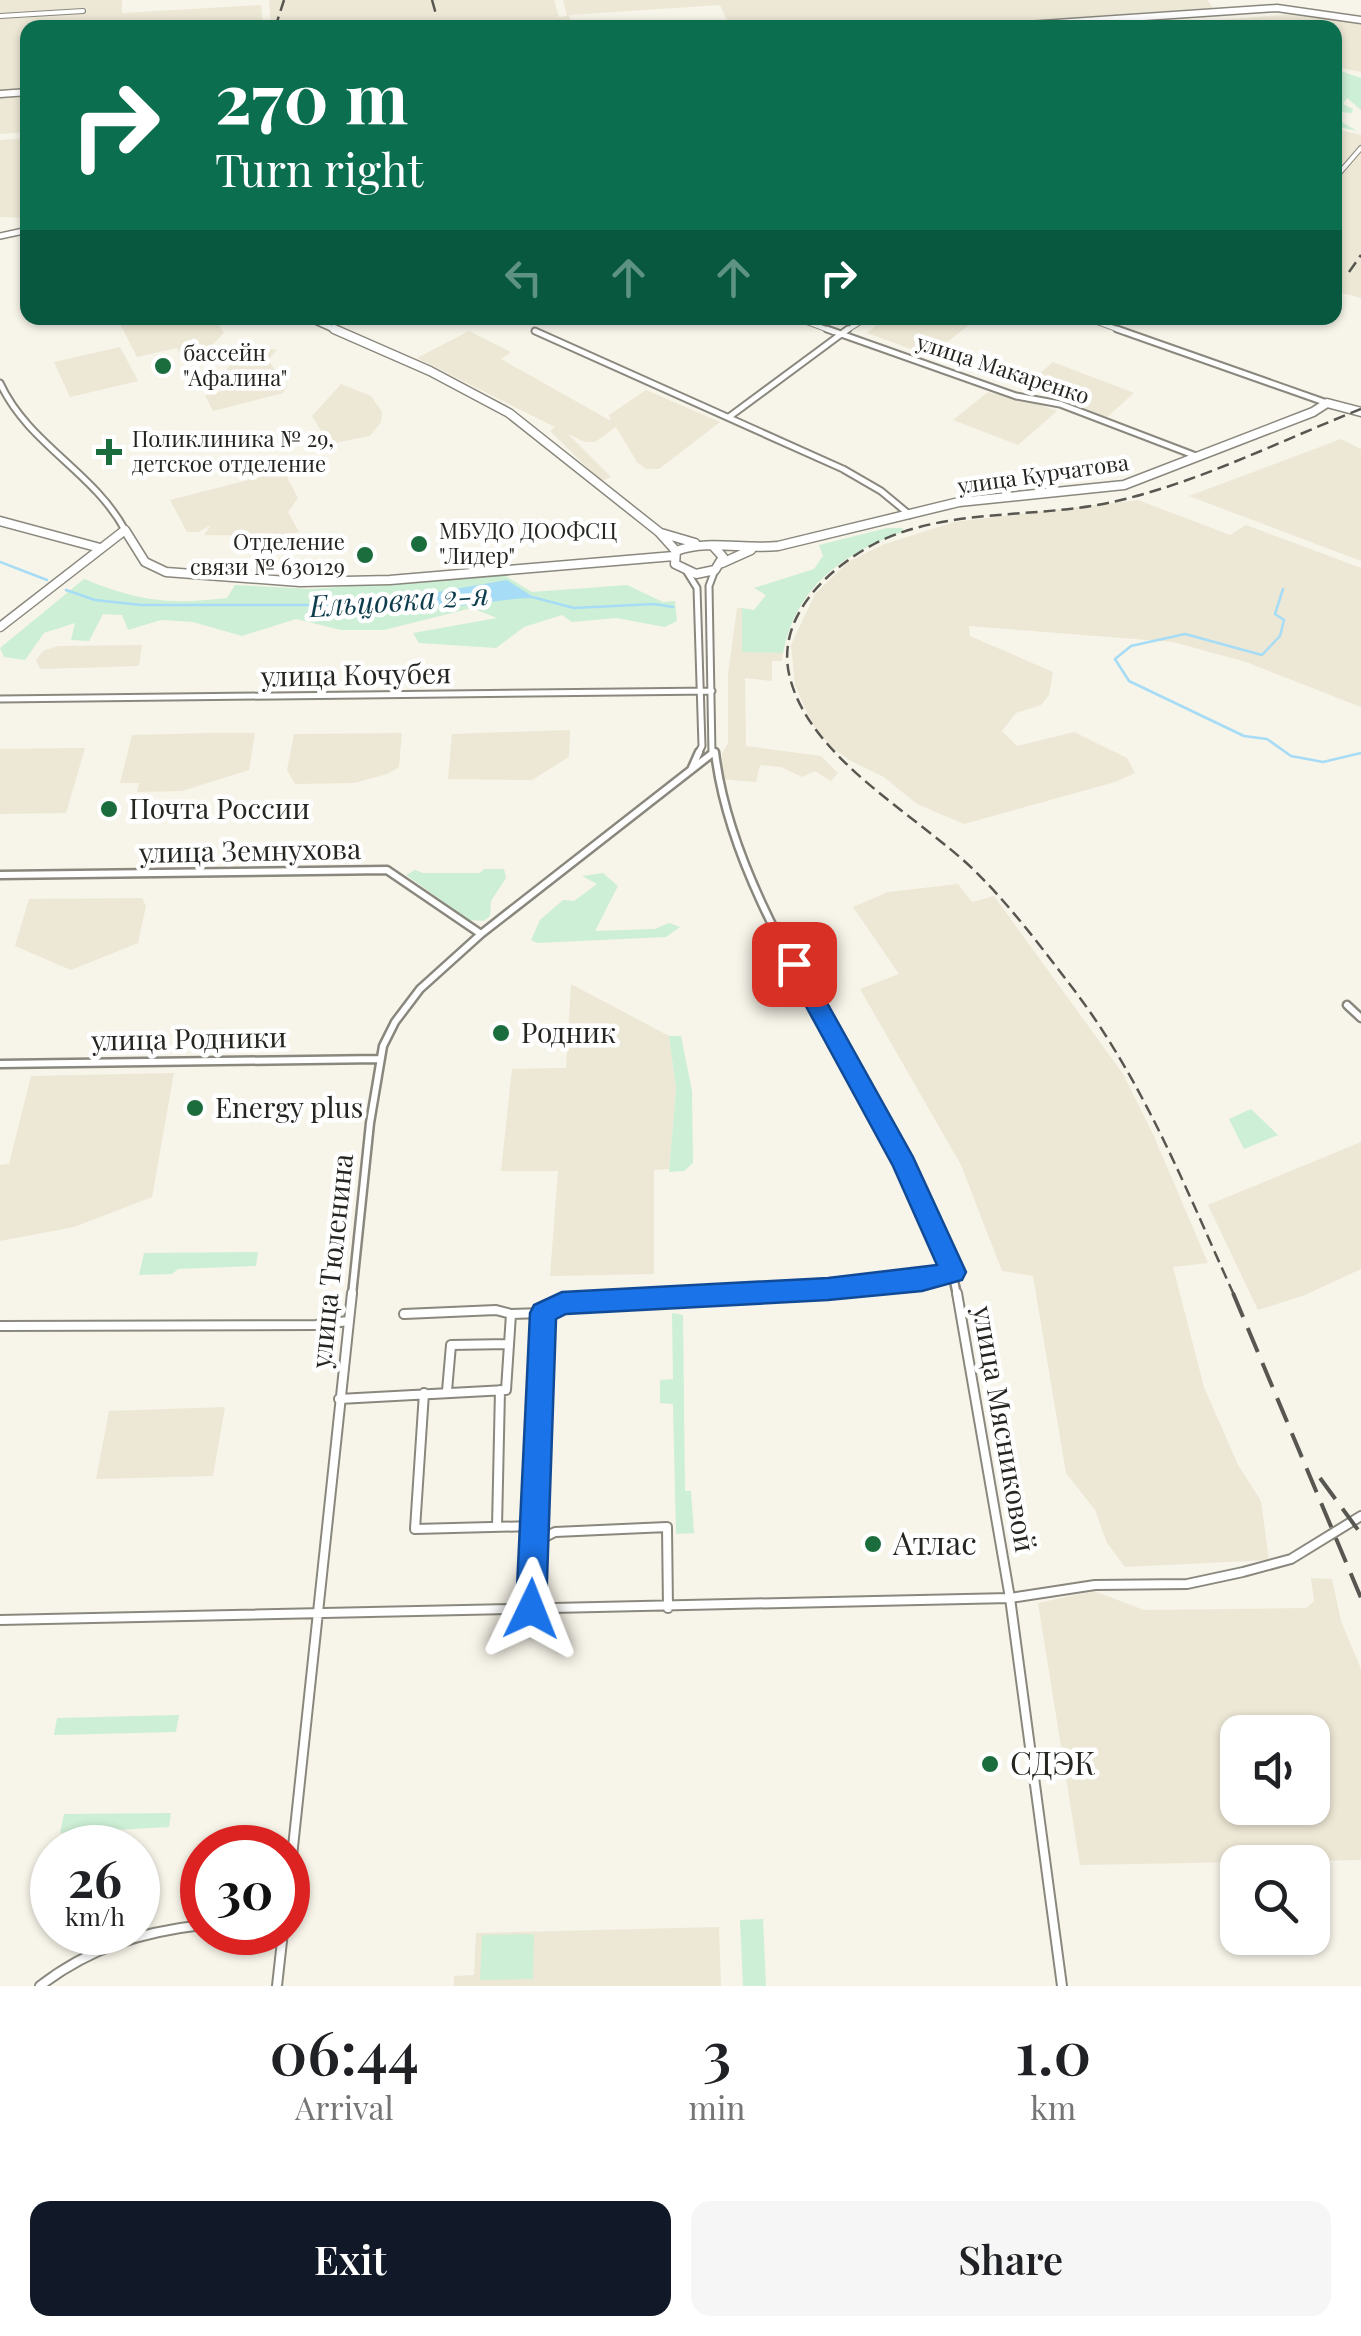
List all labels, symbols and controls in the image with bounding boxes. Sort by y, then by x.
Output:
text: 270 m [215,48,408,142]
icon: right [50,60,180,190]
text: Turn right [215,138,423,198]
icon: left [496,250,551,305]
icon: ahead [601,250,656,305]
icon: ahead [706,250,761,305]
icon: right [811,250,866,305]
street label: улица Макаренко [912,326,1094,410]
place label: бассейн "Афалина" [183,337,287,392]
marker: бассейн "Афалина" [152,355,174,377]
place label: Поликлиника № 29, детское отделение [132,423,334,478]
marker: Поликлиника № 29, детское отделение [96,439,122,465]
street label: улица Курчатова [954,446,1130,500]
place label: МБУДО ДООФСЦ "Лидер" [439,515,617,570]
place label: Отделение связи № 630129 [190,526,345,581]
marker: МБУДО ДООФСЦ "Лидер" [408,533,430,555]
marker: Отделение связи № 630129 [354,544,376,566]
water label: Ельцовка 2-я [306,573,490,625]
street label: улица Кочубея [260,653,451,694]
place label: Почта России [129,789,310,826]
marker: Почта России [98,798,120,820]
street label: улица Земнухова [138,829,361,870]
pin [752,922,837,1007]
icon: arrive [767,937,822,992]
place label: Родник [521,1013,616,1050]
street label: улица Родники [90,1017,287,1058]
marker: Родник [490,1022,512,1044]
place label: Energy plus [215,1088,363,1125]
marker: Energy plus [184,1097,206,1119]
street label: улица Тюленина [301,1152,360,1371]
street label: улица Мясниковой [965,1302,1045,1555]
place label: Атлас [892,1520,977,1563]
marker: Атлас [862,1533,884,1555]
position arrow [479,1557,583,1661]
map controls [1220,1715,1330,1955]
button: sound [1220,1715,1330,1825]
place label: СДЭК [1010,1740,1096,1783]
marker: СДЭК [979,1753,1001,1775]
speed limit sign: 30 [180,1825,310,1955]
text: 26 [68,1844,122,1911]
button: search [1220,1845,1330,1955]
text: km/h [65,1899,125,1932]
text: 06:44 [270,2010,419,2090]
text: 3 [703,2010,731,2090]
text: 1.0 [1015,2010,1091,2090]
text: Arrival [295,2085,394,2128]
text: min [689,2085,745,2128]
text: km [1030,2085,1076,2128]
button: Exit [30,2201,671,2316]
button: Share [691,2201,1331,2316]

